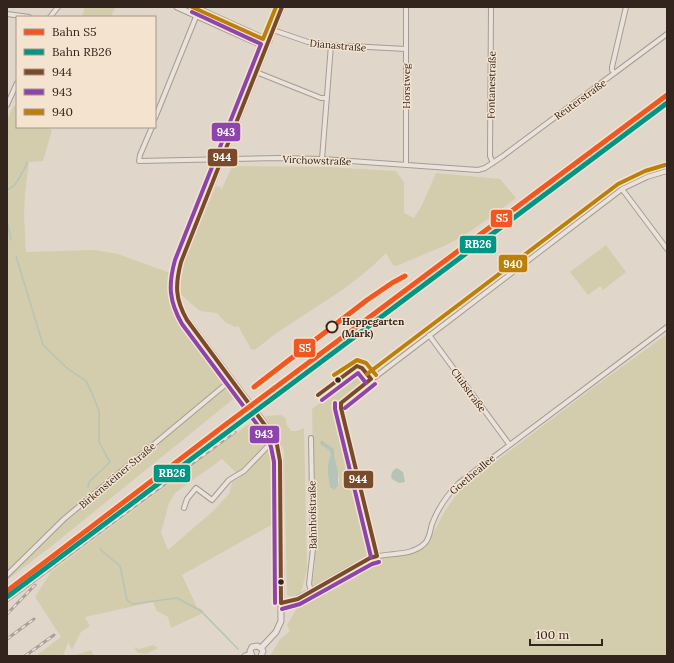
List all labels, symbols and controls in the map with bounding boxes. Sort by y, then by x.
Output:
legend [16,16,156,128]
text: Bahn S5 [52,24,97,39]
street label: Dianastraße [309,37,367,54]
text: Bahn RB26 [52,44,112,59]
street label: Fontanestraße [484,50,499,119]
street label: Horstweg [400,63,413,109]
text: 944 [52,64,72,79]
street label: Reuterstraße [552,76,609,123]
text: 943 [52,84,72,99]
text: 940 [52,104,73,119]
line badge: 943 [211,122,241,142]
text: 943 [217,125,235,139]
line badge: 944 [207,148,238,167]
text: 944 [213,150,231,164]
street label: Virchowstraße [281,153,352,168]
line badge: S5 [490,209,513,228]
text: S5 [496,211,508,225]
line badge: RB26 [459,235,497,254]
text: RB26 [464,237,492,251]
line badge: 940 [498,254,528,273]
text: 940 [503,257,523,271]
place label: Hoppegarten (Mark) [342,315,405,340]
marker: Hoppegarten (Mark) [325,320,339,334]
line badge: S5 [293,338,316,358]
text: S5 [299,341,311,355]
street label: Clubstraße [448,366,489,415]
unlabelled marker [333,375,343,385]
line badge: 943 [249,425,280,444]
text: 943 [255,427,273,441]
street label: Birkensteiner Straße [76,439,159,511]
street label: Goetheallee [447,451,498,497]
line badge: RB26 [153,464,191,483]
text: RB26 [158,466,186,480]
line badge: 944 [343,470,374,489]
text: 944 [349,472,367,486]
street label: Bahnhofstraße [305,480,320,549]
unlabelled marker [276,577,286,587]
scale bar [530,621,602,647]
text: 100 m [536,627,569,642]

